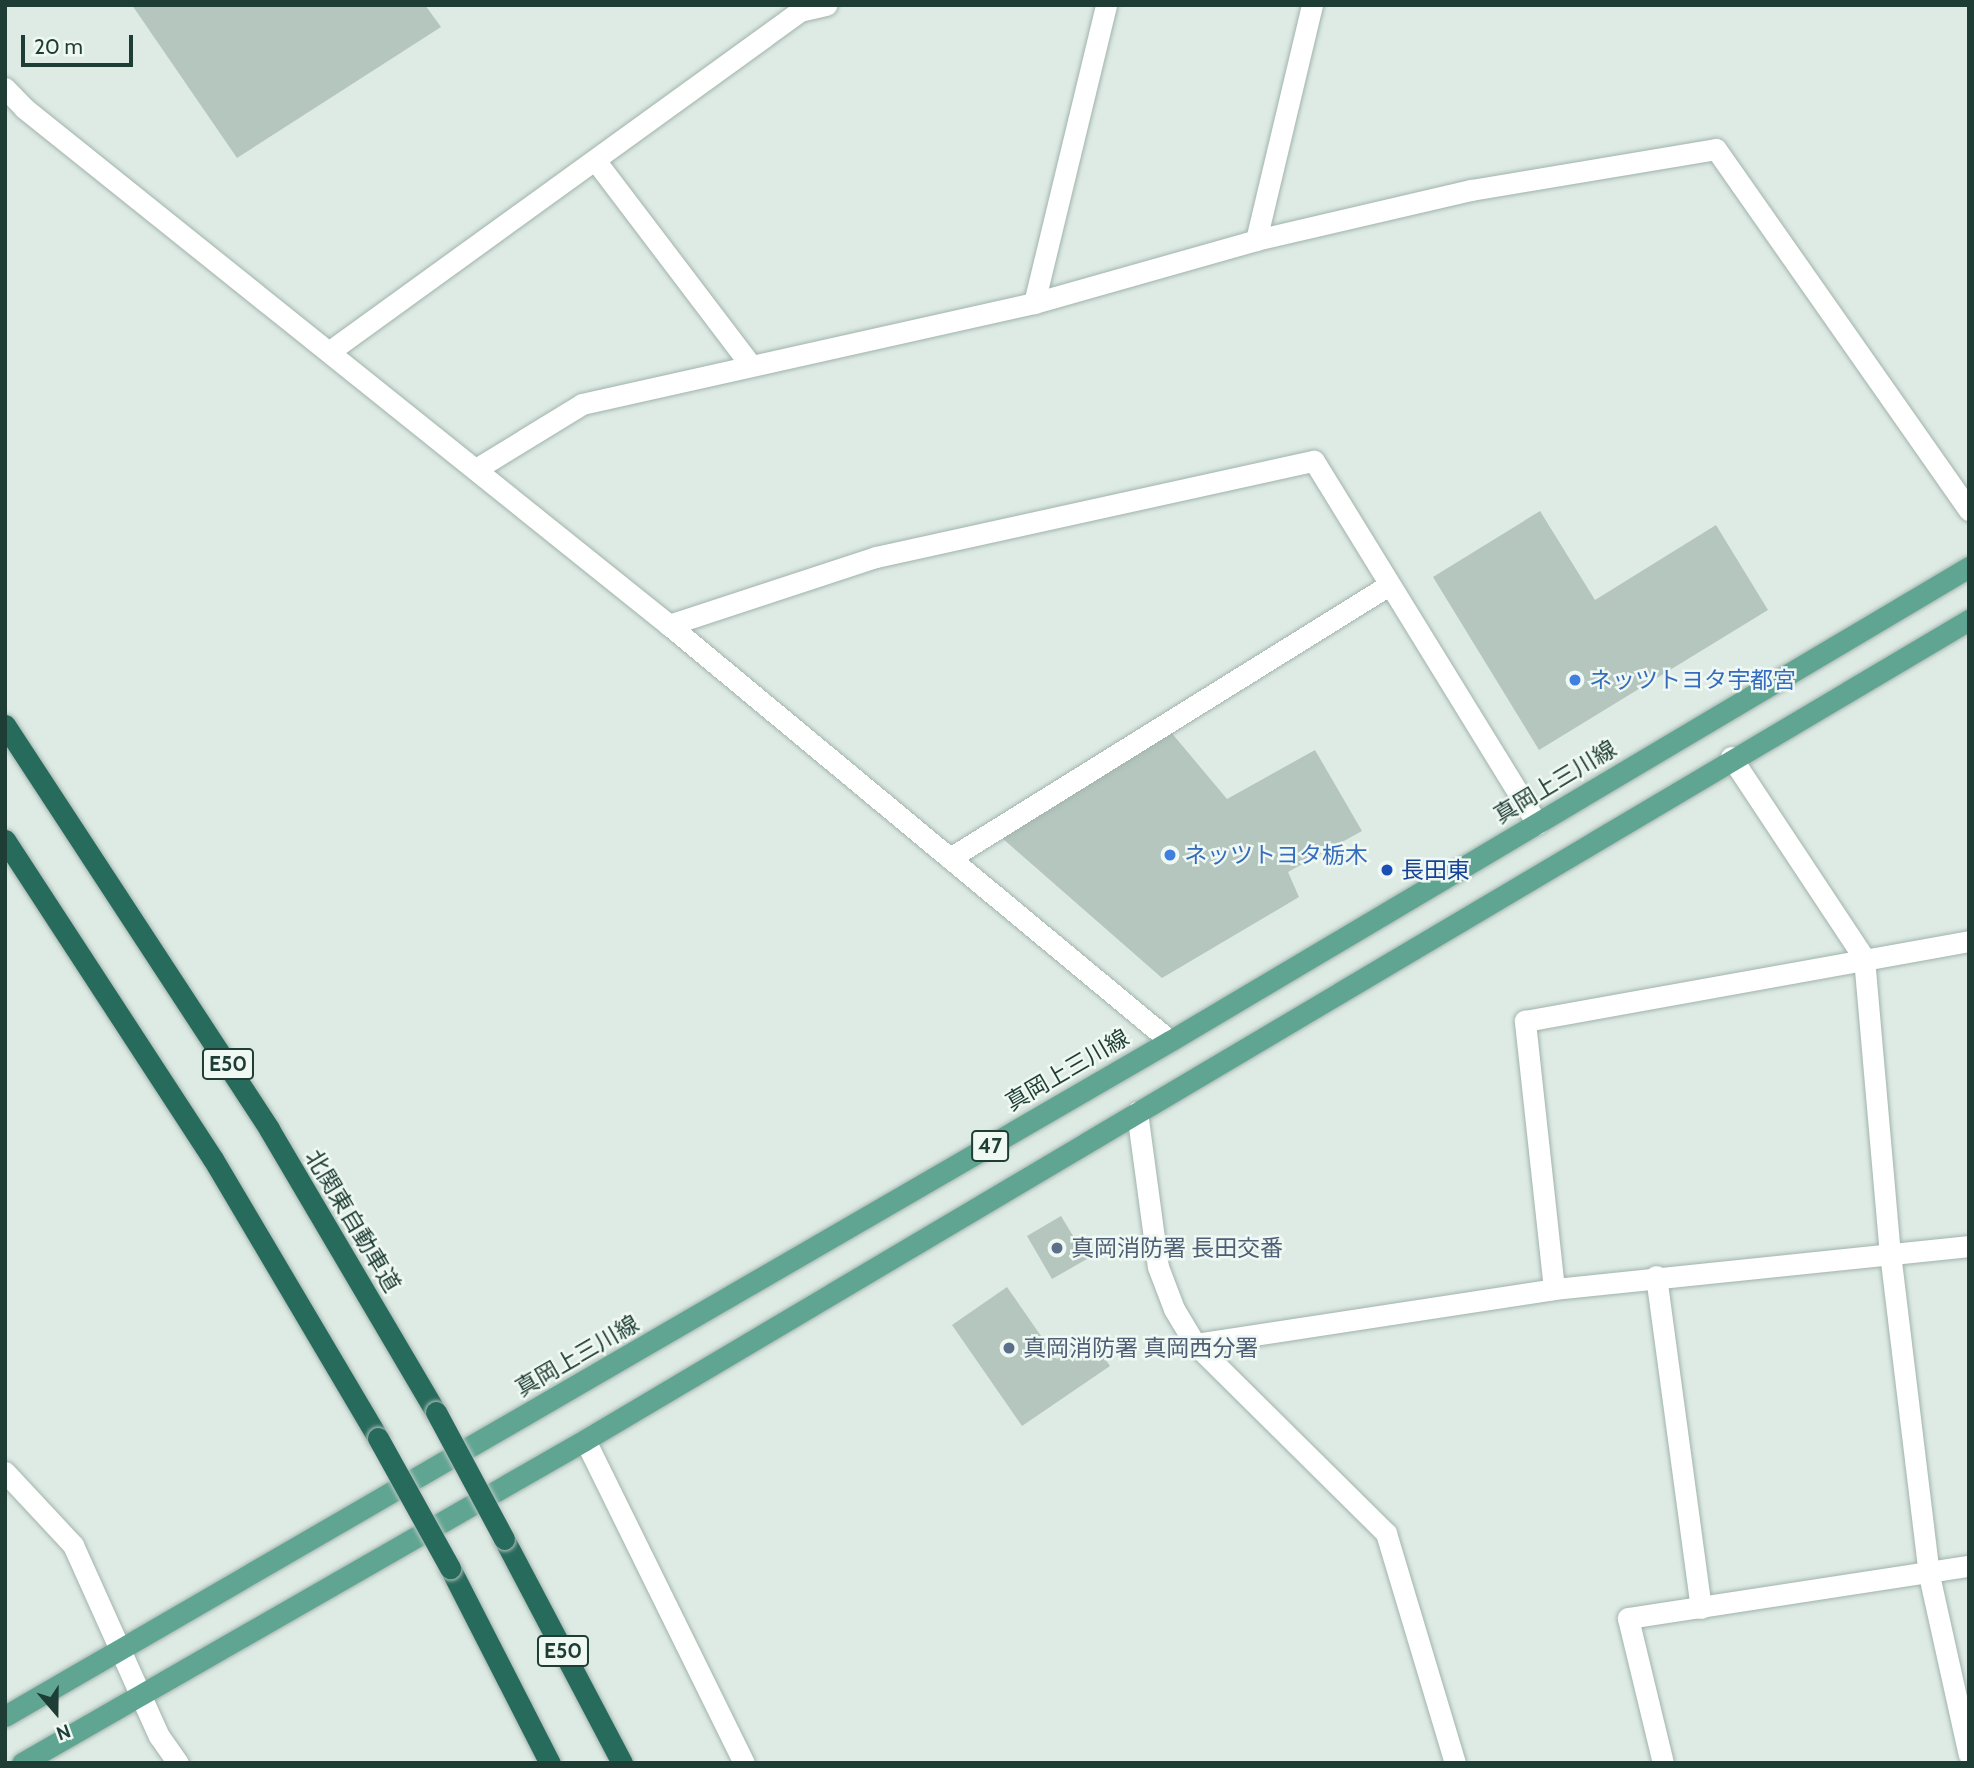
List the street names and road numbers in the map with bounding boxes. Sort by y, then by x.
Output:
street label: 真岡上三川線 [1489,735,1621,829]
street label: 真岡上三川線 [1000,1024,1134,1116]
road number: E50 [202,1046,254,1082]
road number: 47 [971,1128,1009,1164]
street label: 北関東自動車道 [300,1145,406,1297]
street label: 真岡上三川線 [510,1310,644,1402]
road number: E50 [537,1634,589,1668]

